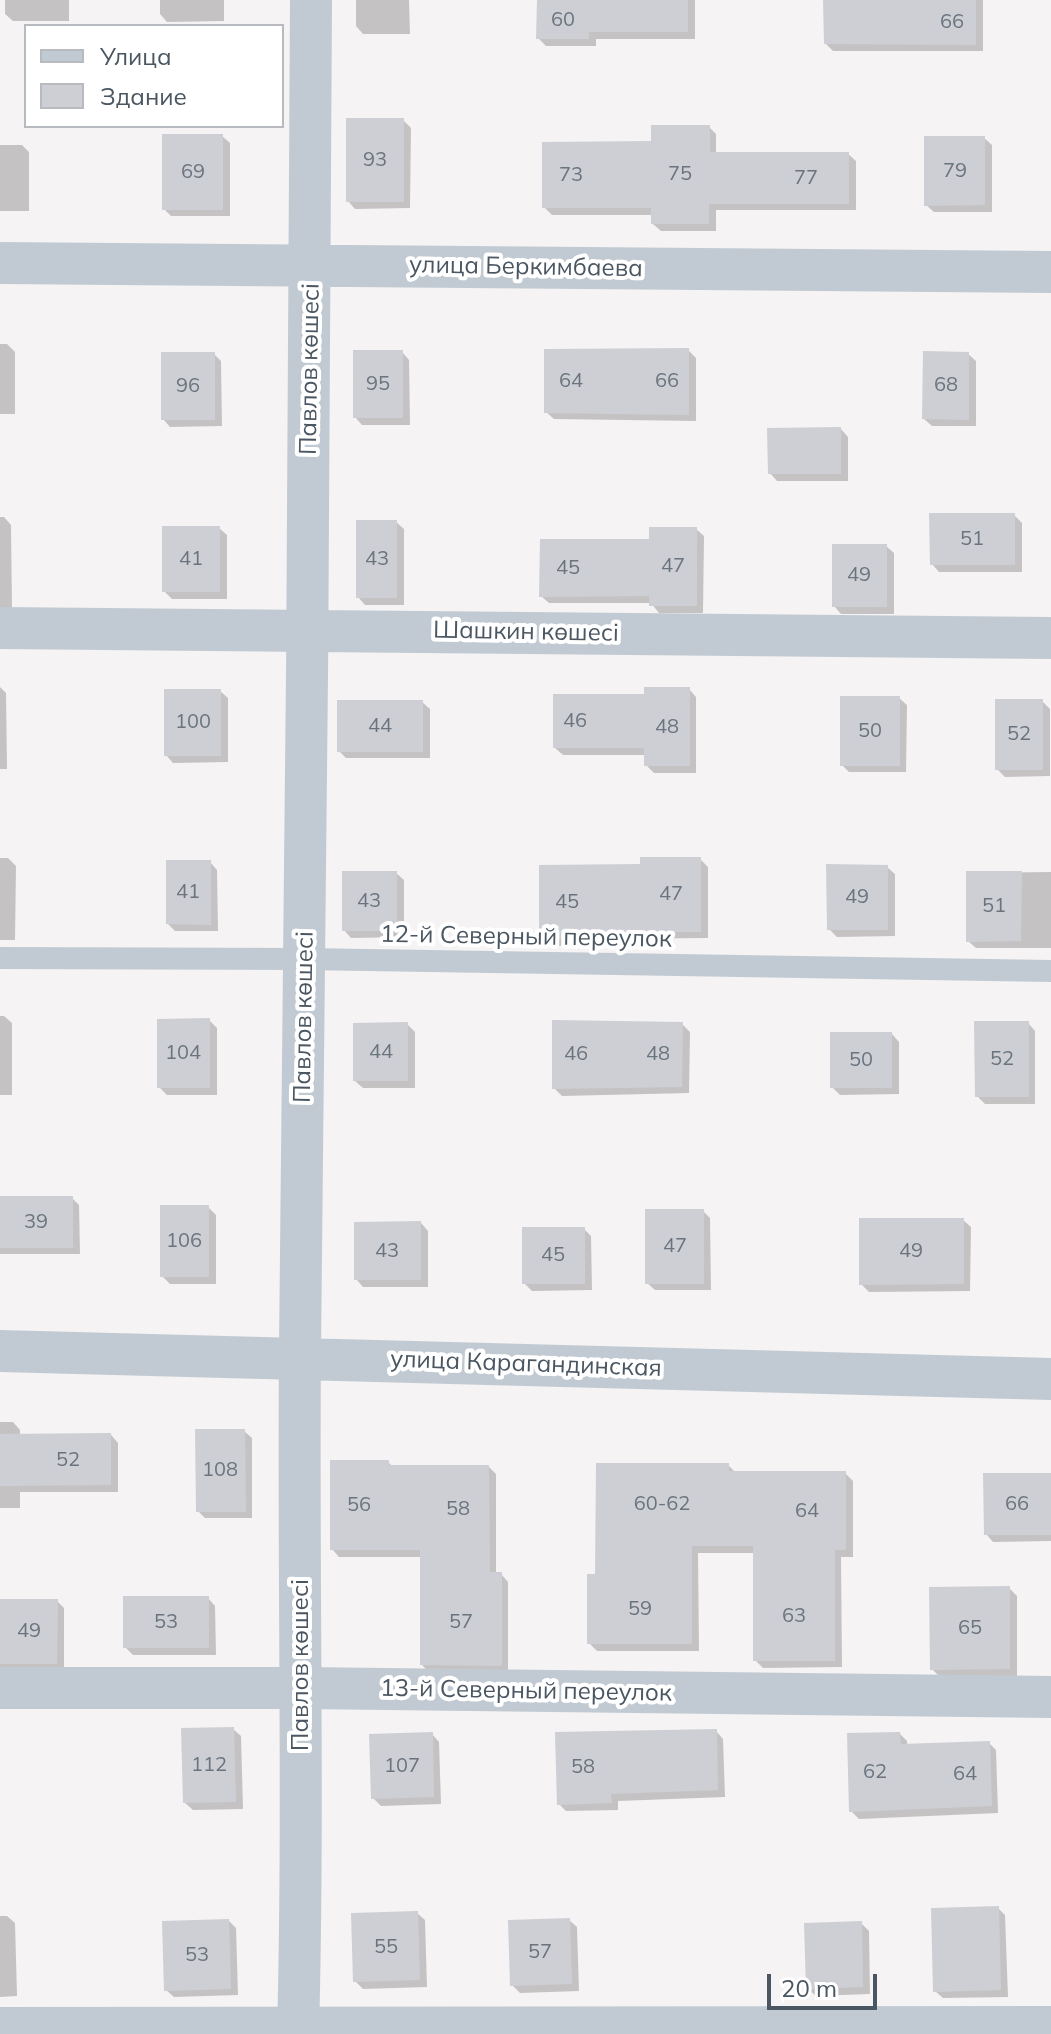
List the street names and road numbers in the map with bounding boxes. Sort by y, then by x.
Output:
street label: улица Беркимбаева [409,251,643,283]
street label: Павлов көшесі [294,283,326,455]
street label: Шашкин көшесі [433,616,619,648]
street label: 12-й Северный переулок [380,920,672,954]
street label: Павлов көшесі [288,931,320,1103]
street label: улица Карагандинская [390,1345,662,1383]
street label: Павлов көшесі [287,1579,315,1751]
street label: 13-й Северный переулок [380,1674,672,1708]

